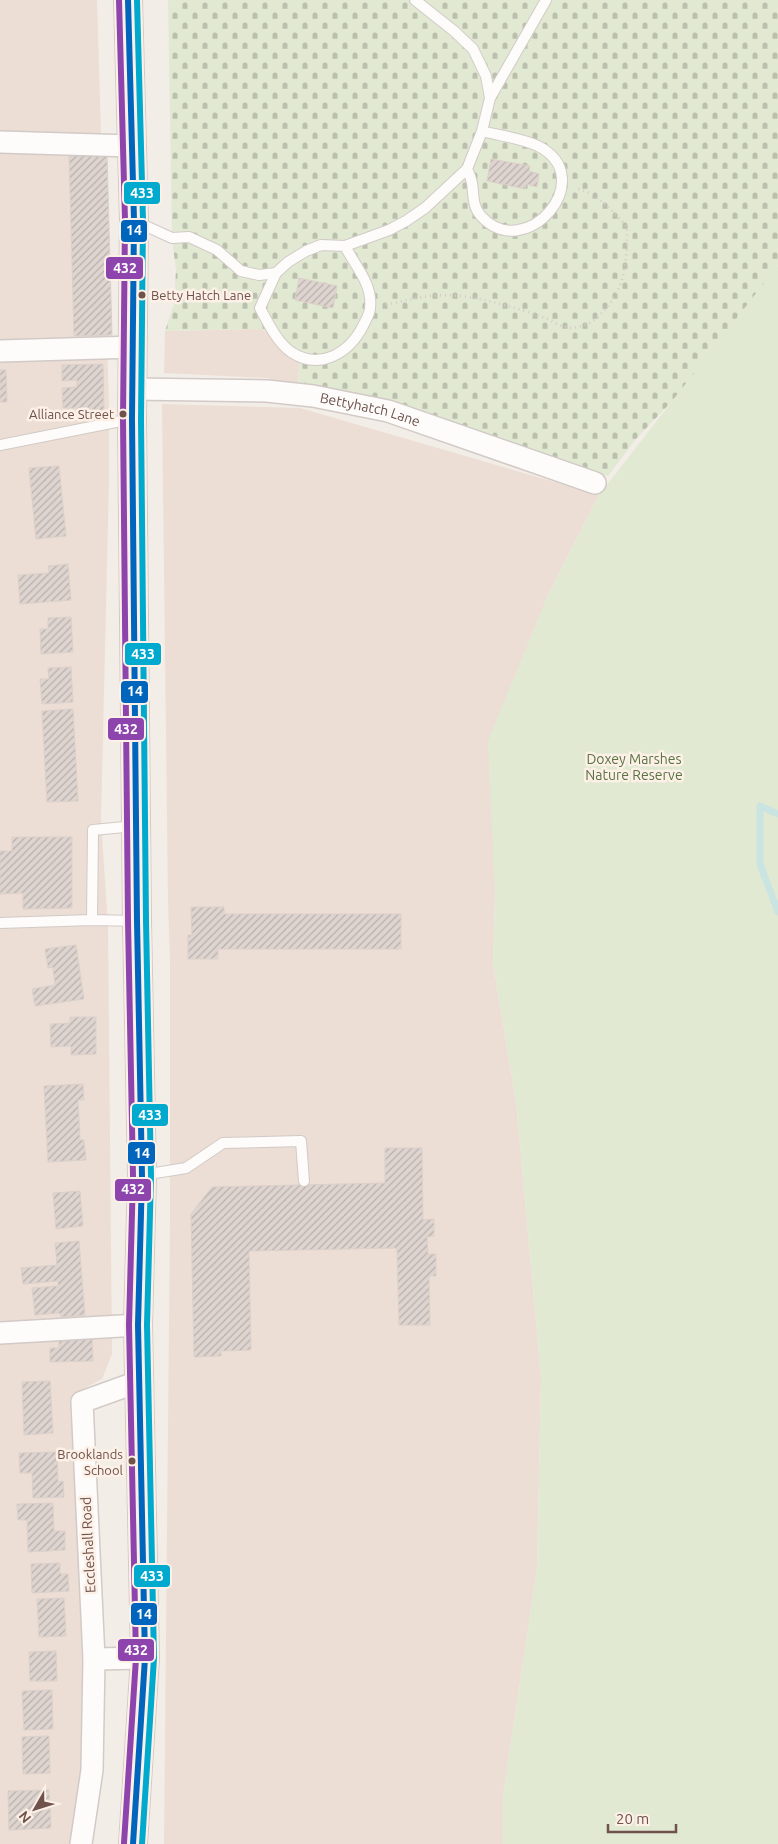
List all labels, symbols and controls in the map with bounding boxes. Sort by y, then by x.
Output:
line badge: 433 [123,181,161,205]
text: 433 [130,185,154,201]
line badge: 14 [120,219,148,243]
text: 14 [126,222,142,238]
line badge: 432 [105,256,144,280]
text: 432 [113,260,137,276]
place label: Betty Hatch Lane [151,288,251,302]
marker: Betty Hatch Lane [137,290,147,300]
street label: Bettyhatch Lane [319,390,422,430]
place label: Alliance Street [29,407,114,421]
marker: Alliance Street [118,409,128,419]
line badge: 433 [124,642,162,666]
text: 433 [131,646,155,662]
line badge: 14 [120,680,149,704]
text: 14 [127,683,143,699]
line badge: 432 [107,717,145,741]
text: 432 [114,721,138,737]
park label: Doxey Marshes Nature Reserve [585,751,683,783]
line badge: 433 [131,1103,169,1127]
text: 433 [138,1107,162,1123]
line badge: 14 [127,1141,156,1165]
text: 14 [134,1145,150,1161]
line badge: 432 [114,1178,152,1202]
text: 432 [121,1181,145,1197]
place label: Brooklands School [57,1447,124,1477]
marker: Brooklands School [127,1456,137,1466]
street label: Eccleshall Road [77,1496,99,1594]
line badge: 433 [133,1564,171,1588]
text: 433 [140,1568,164,1584]
line badge: 14 [130,1602,158,1626]
text: 14 [136,1606,152,1622]
line badge: 432 [117,1638,155,1662]
text: 432 [124,1642,148,1658]
north arrow [10,1784,60,1834]
scale bar [608,1802,676,1834]
text: N [15,1808,34,1826]
text: 20 m [616,1810,649,1827]

